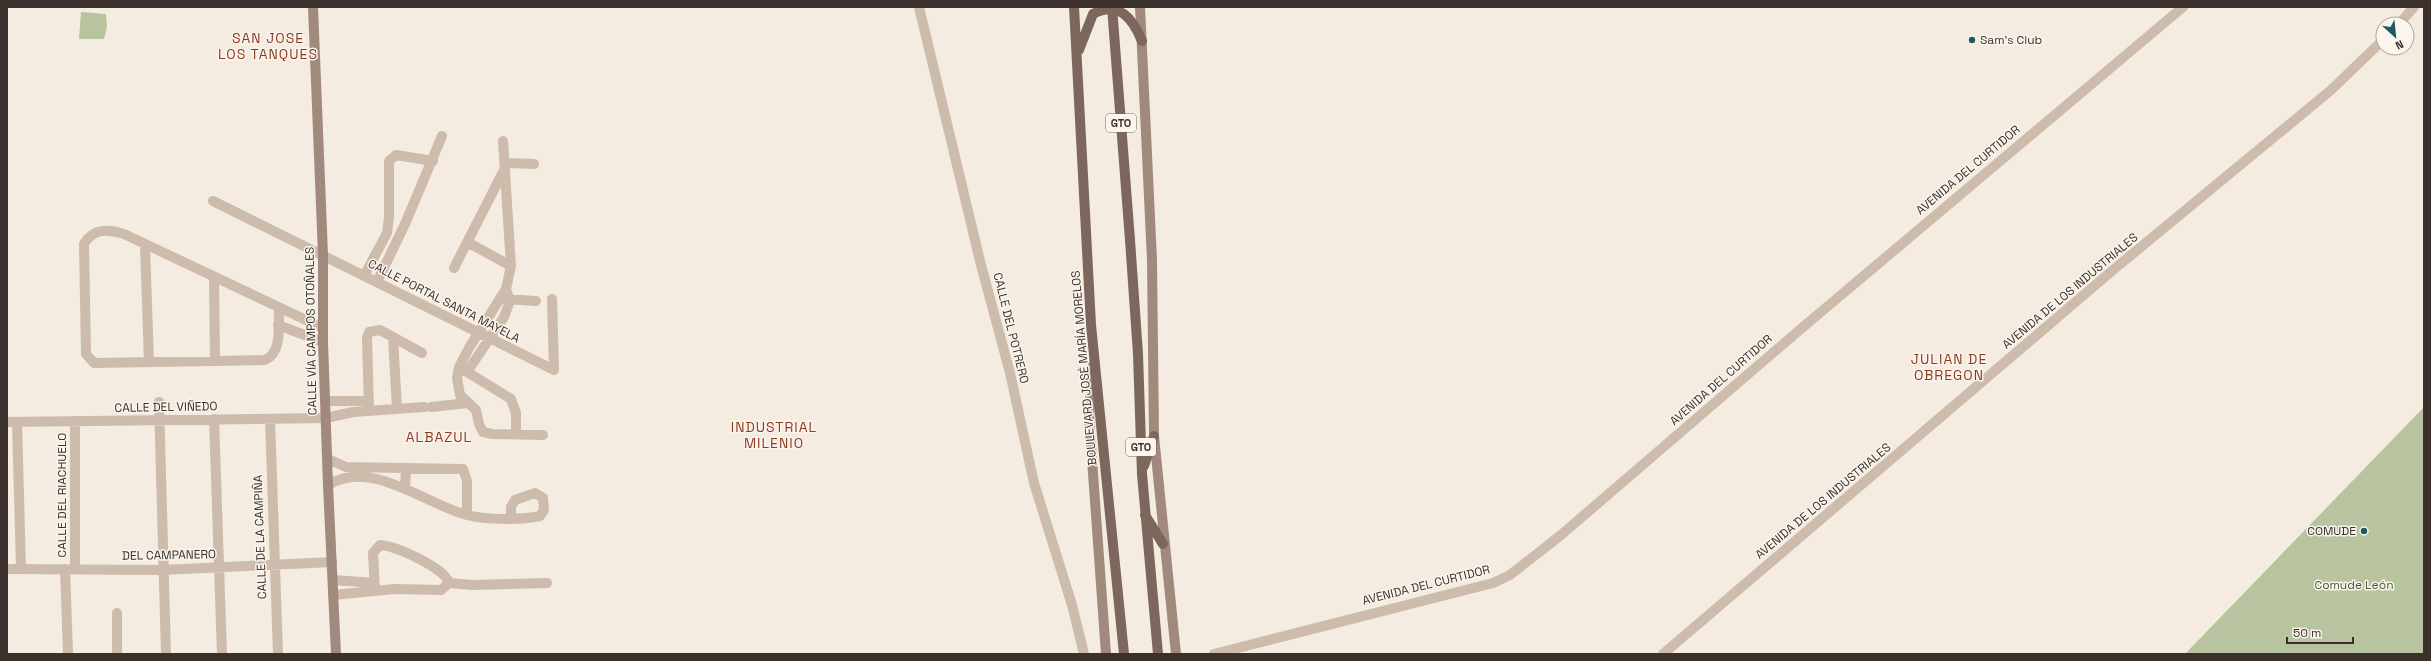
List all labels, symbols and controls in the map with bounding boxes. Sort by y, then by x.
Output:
north arrow [2375,16,2415,56]
district label: SAN JOSE LOS TANQUES [218,29,318,63]
place label: Sam's Club [1980,32,2043,48]
marker: Sam's Club [1967,35,1977,45]
text: N [2393,37,2406,53]
road number: GTO [1106,114,1136,132]
street label: AVENIDA DEL CURTIDOR [1913,122,2023,218]
street label: AVENIDA DE LOS INDUSTRIALES [1999,229,2141,353]
street label: CALLE VÍA CAMPOS OTOÑALES [302,247,320,415]
street label: CALLE PORTAL SANTA MAYELA [365,256,523,347]
street label: BOULEVARD JOSÉ MARÍA MORELOS [1067,270,1101,466]
street label: CALLE DEL POTRERO [989,271,1033,385]
street label: AVENIDA DEL CURTIDOR [1666,331,1776,429]
district label: JULIAN DE OBREGON [1911,350,1987,384]
street label: CALLE DEL VIÑEDO [114,398,218,416]
district label: INDUSTRIAL MILENIO [731,418,817,452]
district label: ALBAZUL [406,428,472,446]
street label: CALLE DEL RIACHUELO [54,433,70,557]
road number: GTO [1126,438,1156,456]
street label: AVENIDA DE LOS INDUSTRIALES [1752,439,1894,563]
street label: CALLE DE LA CAMPIÑA [250,474,270,599]
place label: COMUDE [2307,523,2356,539]
marker: COMUDE [2359,526,2369,536]
street label: DEL CAMPANERO [122,546,216,564]
street label: AVENIDA DEL CURTIDOR [1360,561,1492,609]
park label: Comude León [2315,577,2394,593]
scale bar [2287,619,2353,645]
text: 50 m [2293,625,2321,641]

